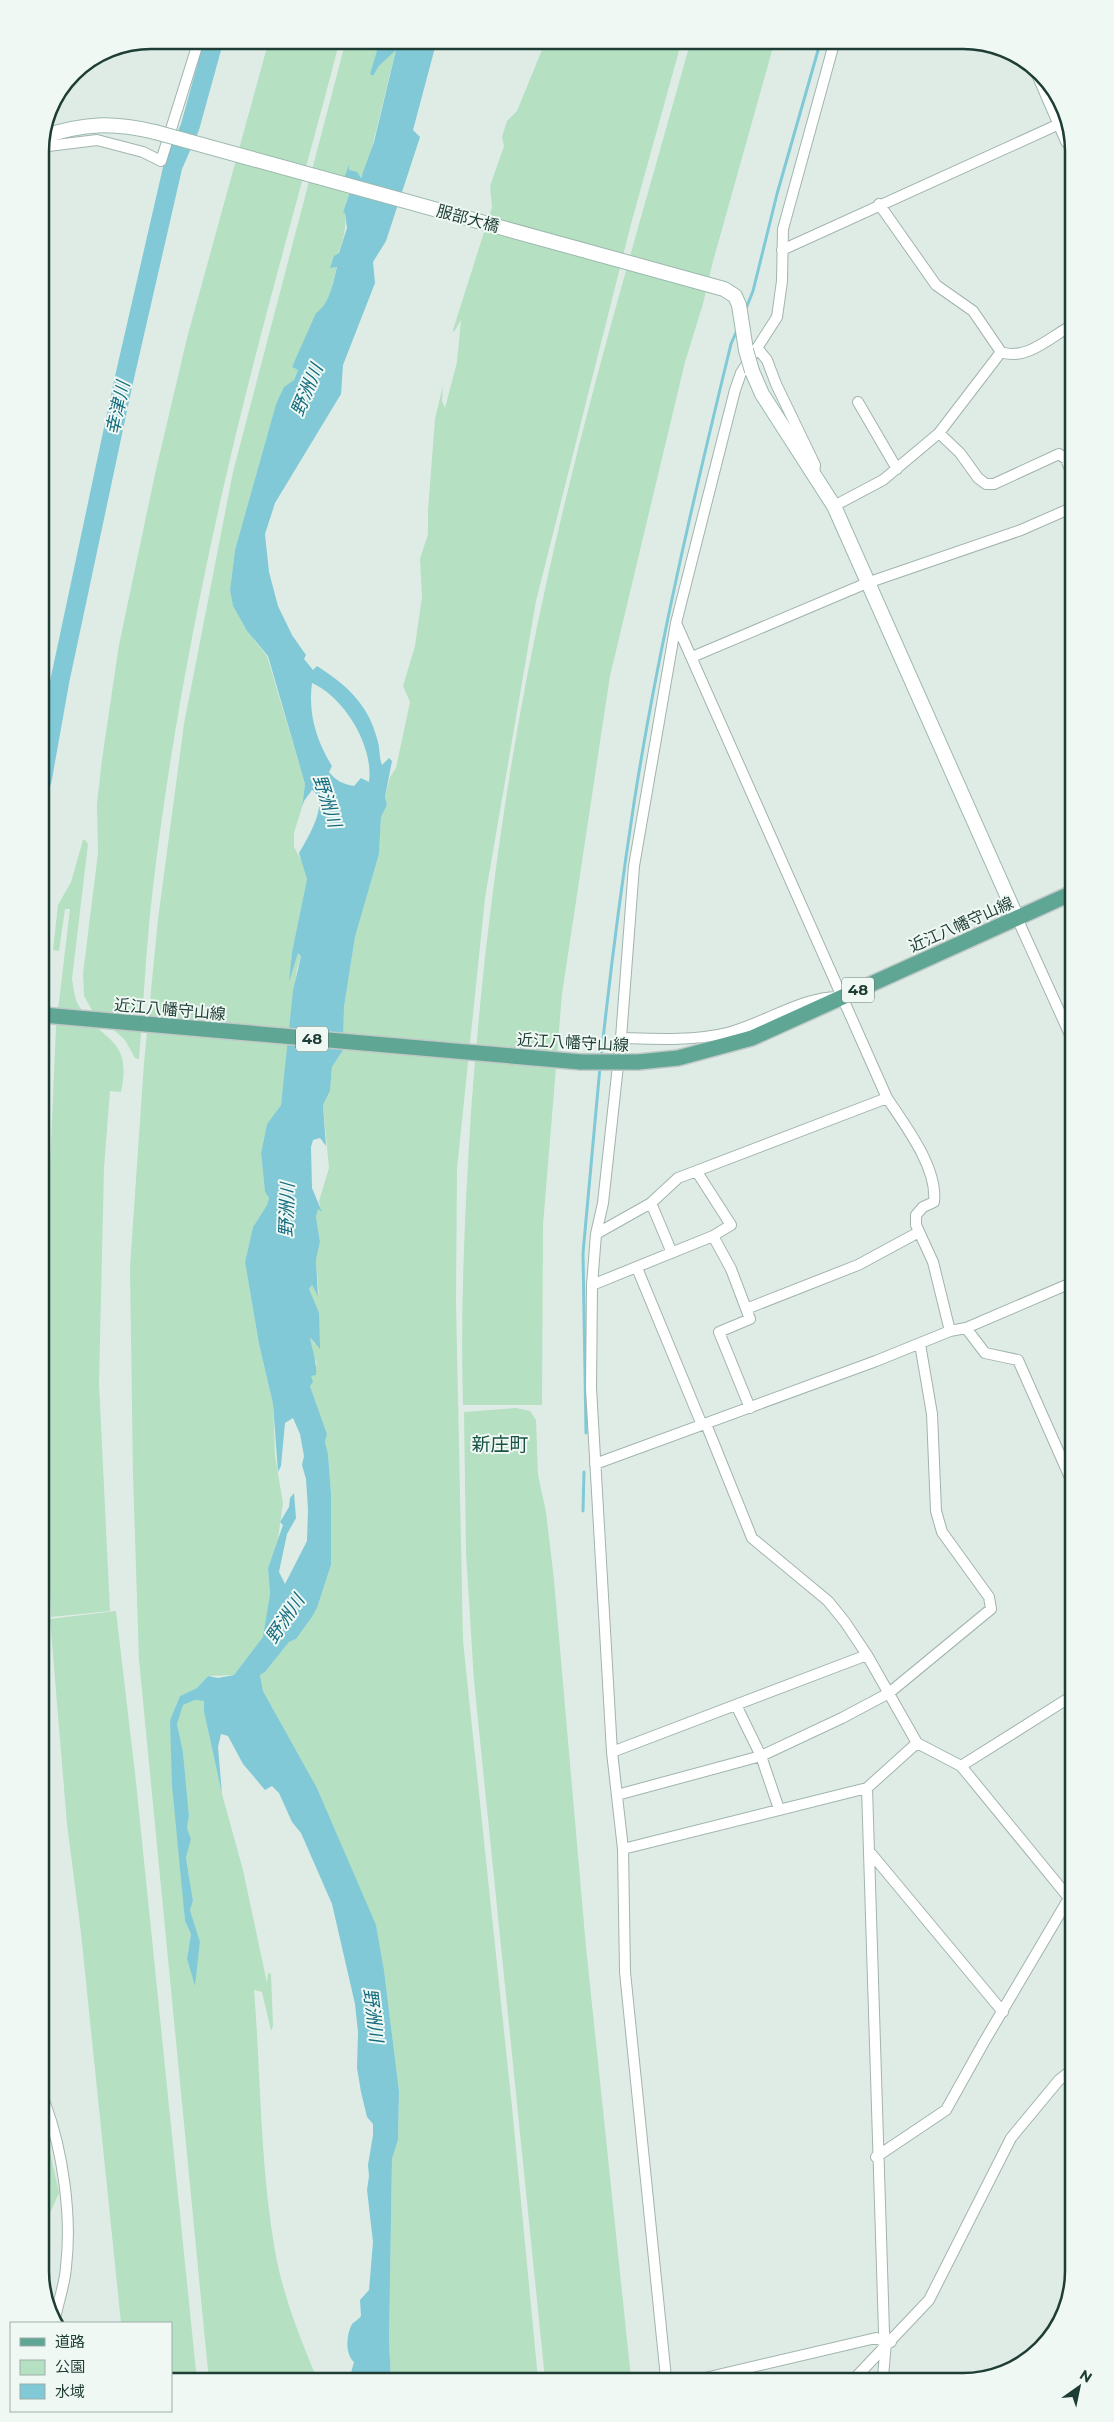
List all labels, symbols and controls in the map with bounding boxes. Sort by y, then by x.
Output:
street label: 服部大橋 [434,201,501,236]
water label: 野洲川 [286,359,328,419]
water label: 幸津川 [102,377,135,437]
water label: 野洲川 [308,772,346,832]
street label: 近江八幡守山線 [906,893,1016,956]
road number: 48 [842,978,874,1002]
street label: 近江八幡守山線 [113,995,227,1024]
road number: 48 [296,1026,328,1052]
street label: 近江八幡守山線 [517,1030,629,1055]
water label: 野洲川 [275,1181,299,1237]
district label: 新庄町 [471,1433,529,1456]
water label: 野洲川 [261,1589,310,1648]
water label: 野洲川 [359,1987,387,2045]
legend [10,2322,172,2412]
text: 道路 [55,2332,85,2351]
text: 公園 [55,2357,85,2376]
north arrow [1054,2362,1104,2412]
text: N [1076,2365,1096,2387]
text: 水域 [55,2382,85,2401]

